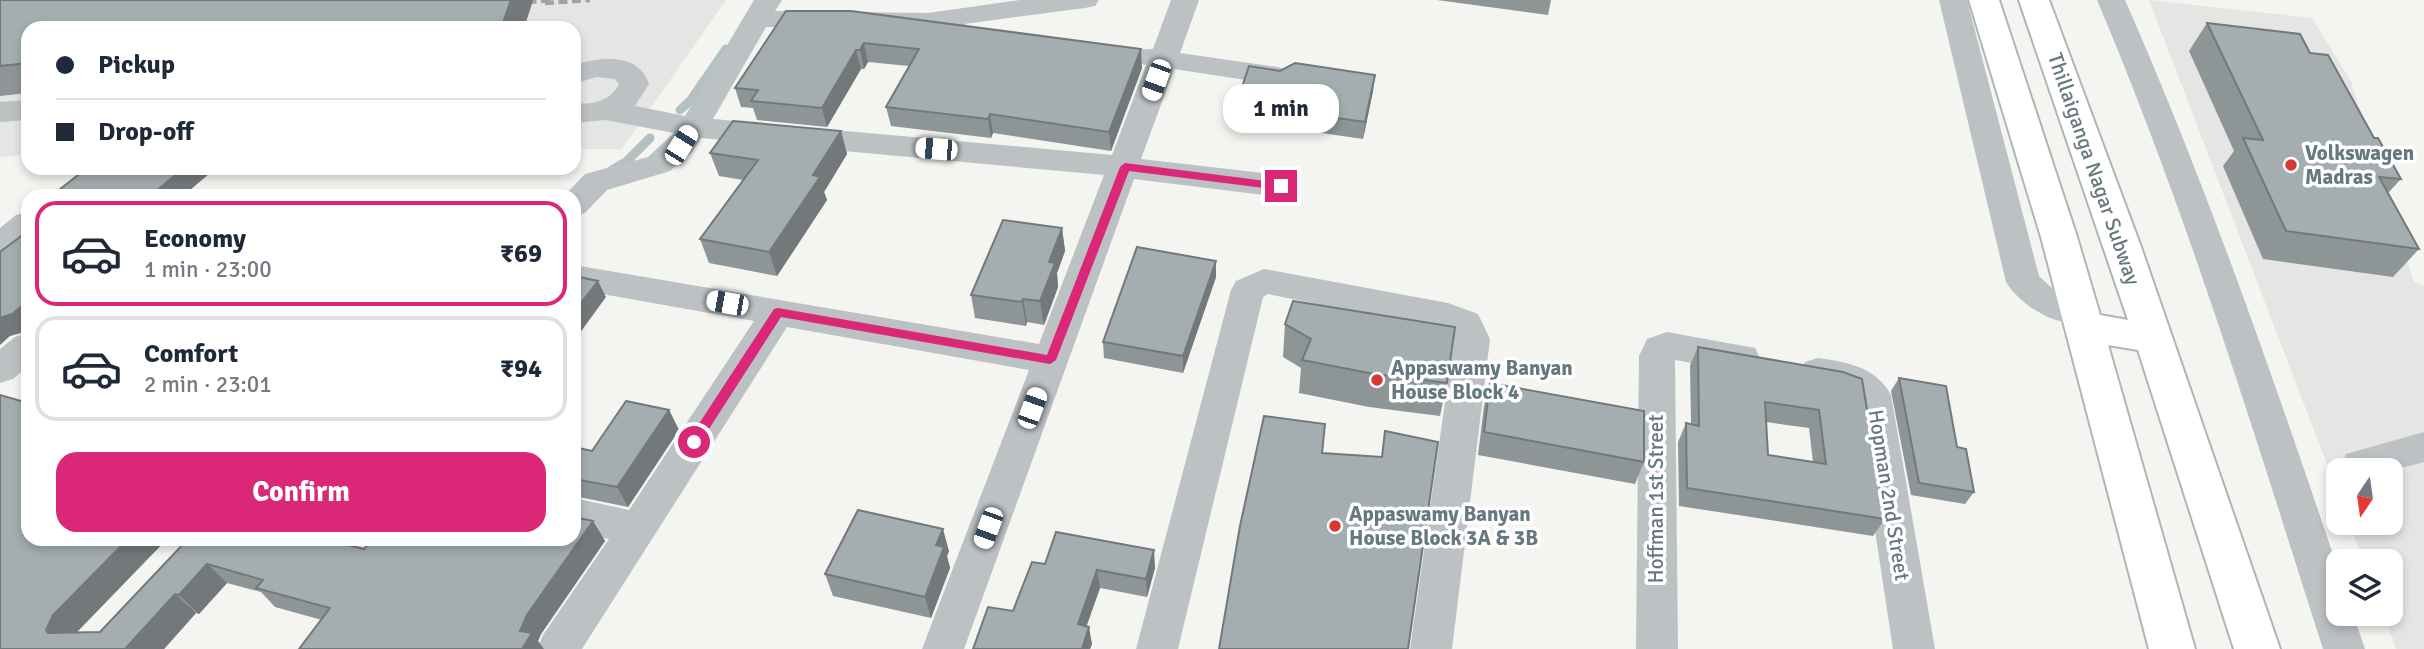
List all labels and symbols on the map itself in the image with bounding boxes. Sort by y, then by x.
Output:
street label: Thillaiganga Nagar Subway [2042,49,2146,289]
car [1139,57,1174,103]
callout: 1 min [1223,85,1339,134]
car [661,122,702,168]
car [915,137,958,161]
place label: Volkswagen Madras [2305,140,2414,190]
marker: Volkswagen Madras [2283,157,2299,173]
route end [1265,170,1297,202]
car [705,289,750,317]
place label: Appaswamy Banyan House Block 4 [1391,355,1573,405]
marker: Appaswamy Banyan House Block 4 [1369,372,1385,388]
car [1015,385,1050,431]
street label: Hopman 2nd Street [1863,408,1915,582]
street label: Hoffman 1st Street [1643,414,1669,584]
route start [678,426,710,458]
north arrow [2326,458,2403,536]
place label: Appaswamy Banyan House Block 3A & 3B [1349,501,1538,551]
car [971,505,1006,551]
marker: Appaswamy Banyan House Block 3A & 3B [1327,518,1343,534]

